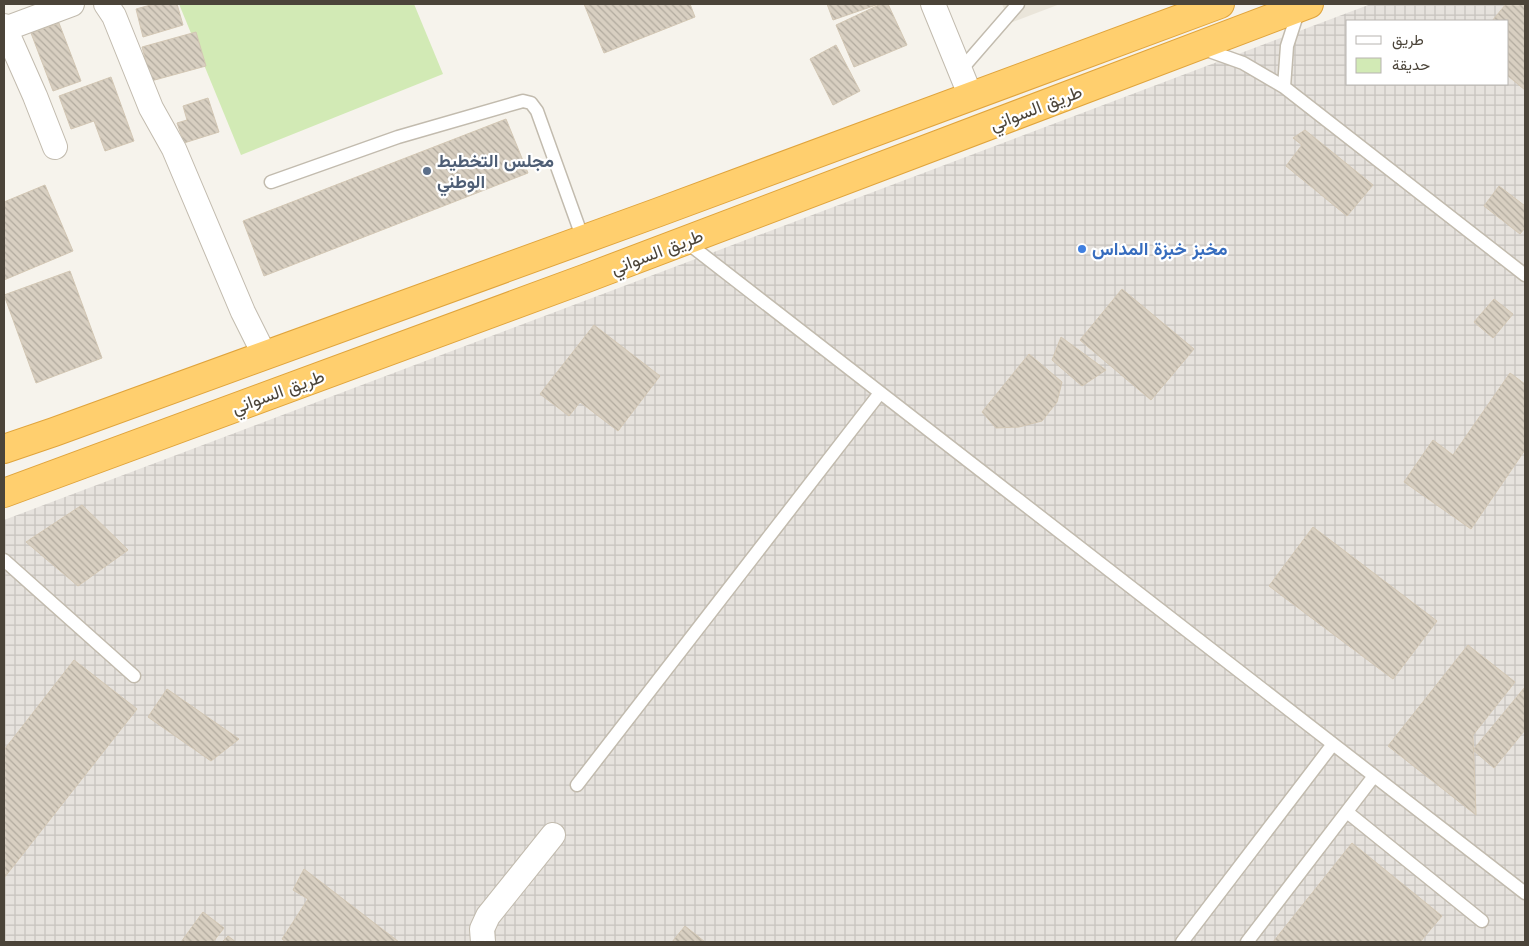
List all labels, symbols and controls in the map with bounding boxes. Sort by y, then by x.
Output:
legend [1346,20,1509,85]
text: طريق [1392,29,1424,51]
text: حديقة [1392,54,1430,76]
street label: طريق السواني [986,78,1087,139]
place label: مجلس التخطيط الوطني [437,148,554,197]
marker: مجلس التخطيط الوطني [421,165,433,177]
street label: طريق السواني [607,222,708,283]
place label: مخبز خبزة المداس [1092,236,1228,262]
marker: مخبز خبزة المداس [1076,243,1088,255]
street label: طريق السواني [228,363,329,423]

